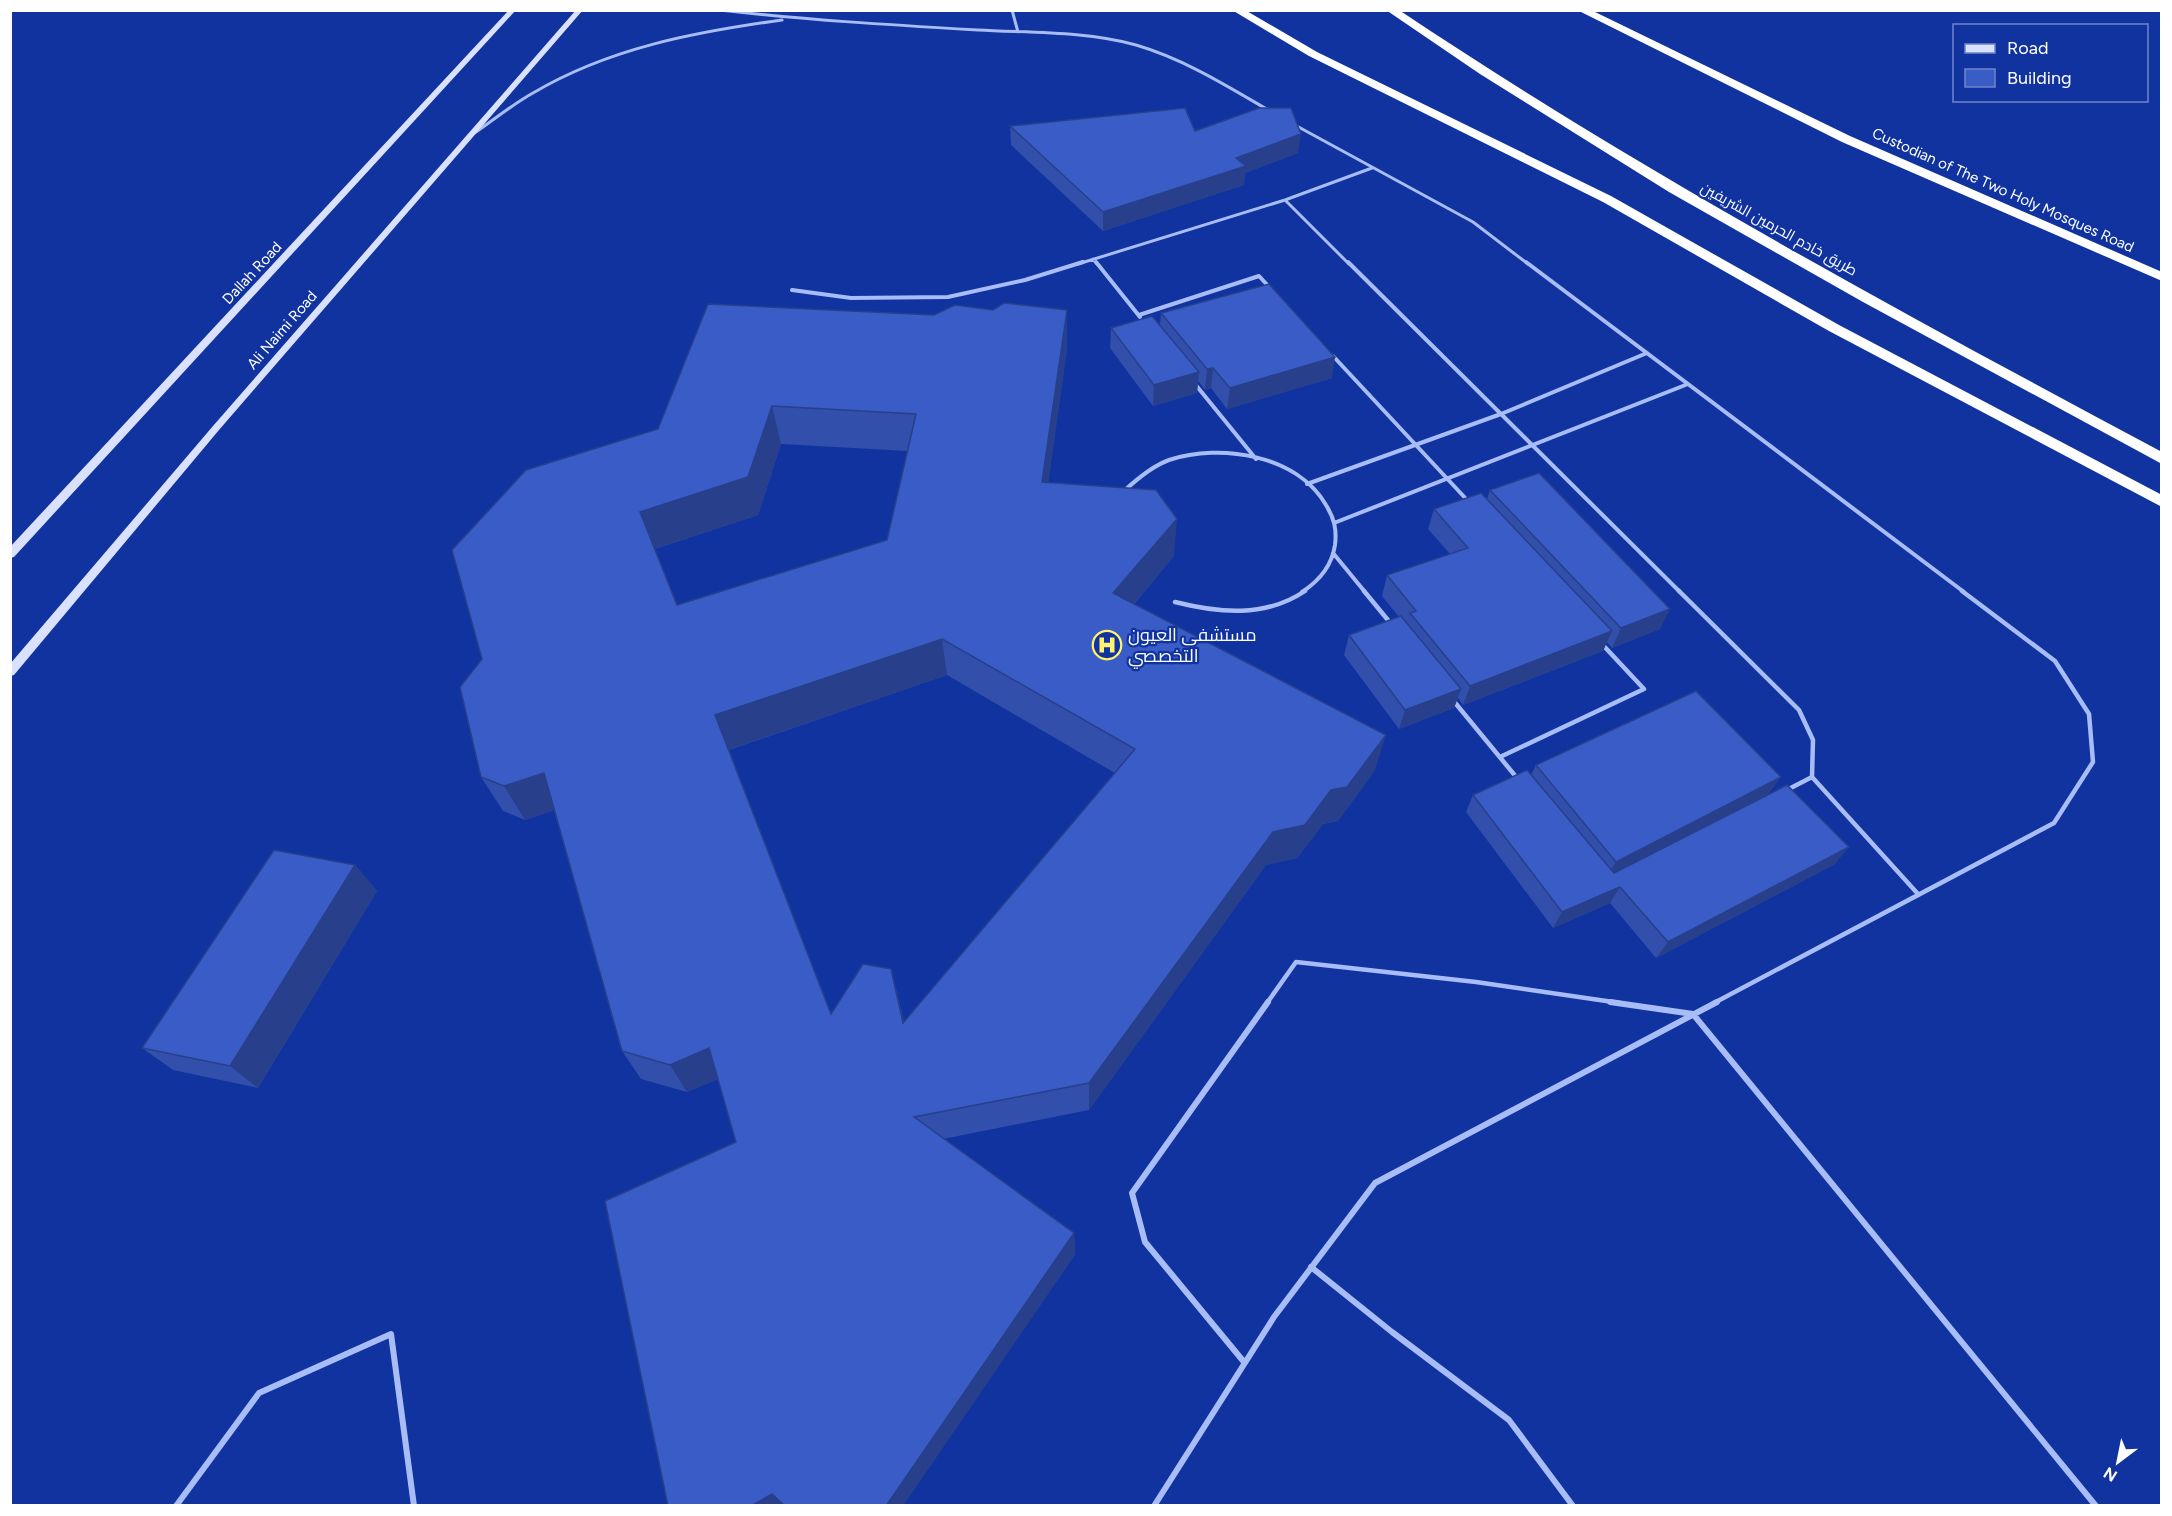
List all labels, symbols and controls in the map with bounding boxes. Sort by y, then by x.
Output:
legend [1953,24,2148,102]
text: Road [2007,37,2048,59]
text: Building [2007,67,2072,89]
street label: Custodian of The Two Holy Mosques Road [1869,124,2137,256]
street label: طريق خادم الحرمين الشريفين [1697,178,1860,280]
street label: Dallah Road [219,238,285,308]
street label: Ali Naimi Road [243,287,321,373]
place label: مستشفى العيون التخصصي [1128,624,1257,669]
hospital icon: مستشفى العيون التخصصي [1091,629,1123,661]
north arrow [2088,1432,2148,1492]
text: N [2100,1463,2121,1486]

